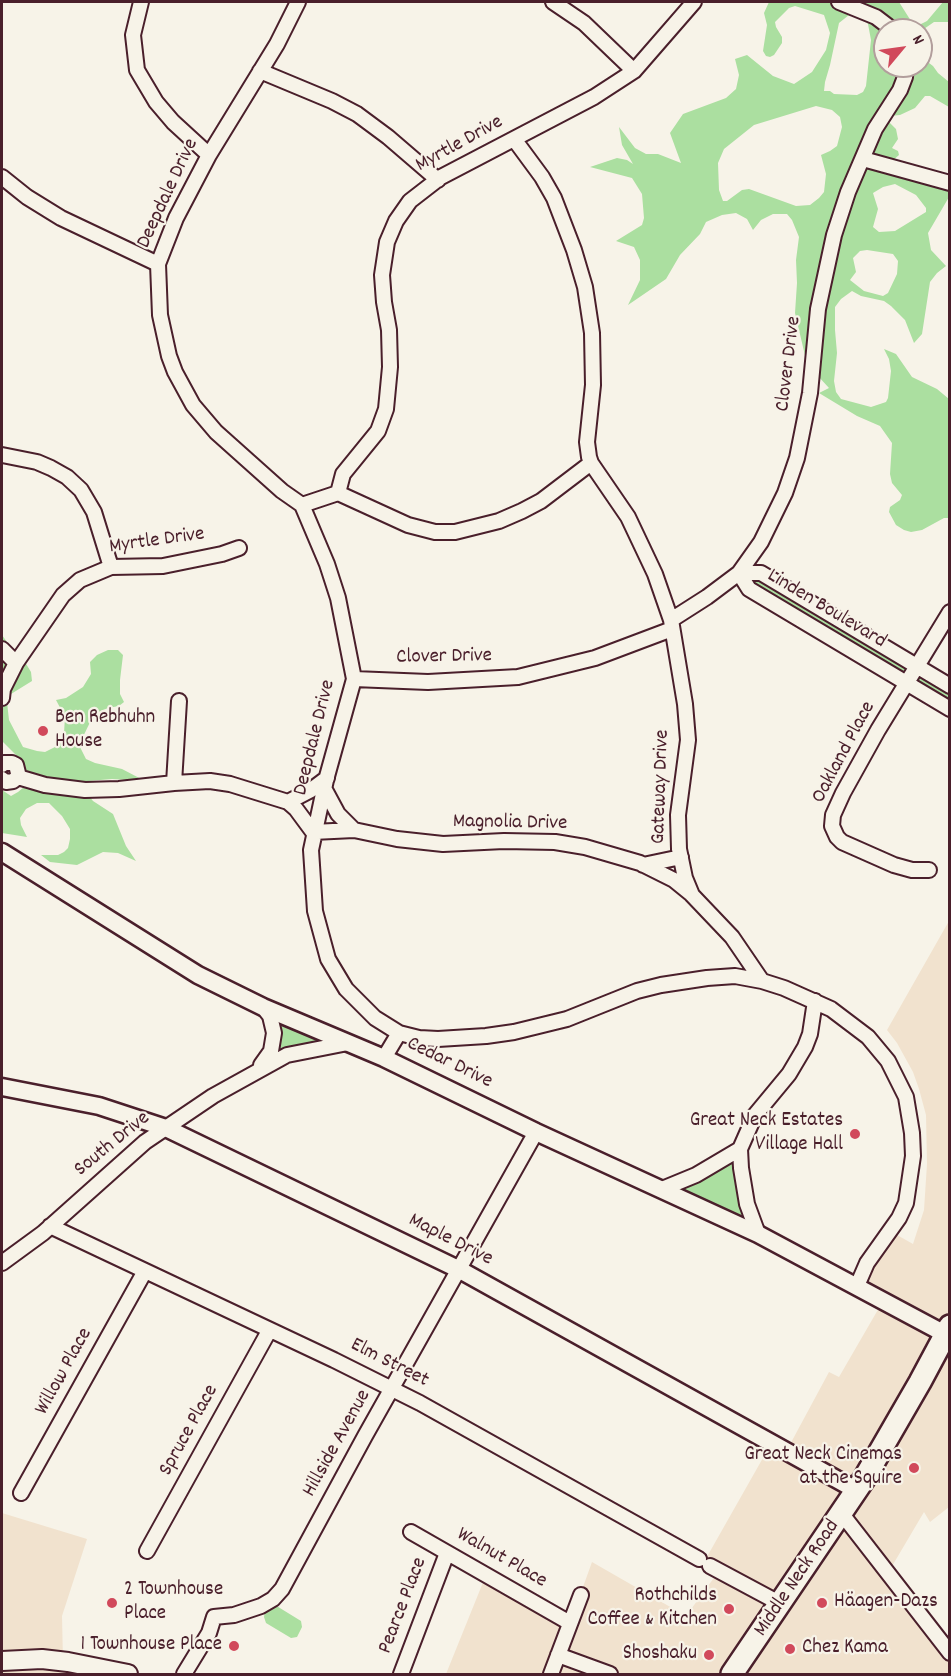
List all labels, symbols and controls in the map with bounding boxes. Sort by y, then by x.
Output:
north arrow [873,18,933,78]
text: N [905,31,929,49]
street label: Myrtle Drive [412,111,508,179]
street label: Deepdale Drive [133,135,205,253]
street label: Clover Drive [772,315,808,413]
street label: Myrtle Drive [108,523,206,561]
street label: Linden Boulevard [762,565,890,655]
street label: Clover Drive [396,645,492,671]
street label: Deepdale Drive [289,678,343,798]
street label: Oakland Place [808,698,882,808]
place label: Ben Rebhuhn House [55,706,155,756]
marker: Ben Rebhuhn House [36,724,50,738]
street label: Gateway Drive [647,729,677,845]
street label: Magnolia Drive [453,810,567,838]
street label: Cedar Drive [402,1032,496,1096]
street label: South Drive [70,1107,156,1183]
place label: Great Neck Estates Village Hall [690,1109,843,1159]
marker: Great Neck Estates Village Hall [848,1127,862,1141]
street label: Maple Drive [404,1209,496,1273]
street label: Willow Place [31,1324,99,1420]
street label: Elm Street [346,1334,432,1394]
street label: Spruce Place [155,1381,225,1481]
street label: Hillside Avenue [298,1386,378,1502]
place label: Great Neck Cinemas at the Squire [744,1443,902,1493]
marker: Great Neck Cinemas at the Squire [907,1461,921,1475]
street label: Middle Neck Road [750,1516,846,1642]
street label: Walnut Place [451,1523,551,1595]
street label: Pearce Place [374,1554,434,1658]
place label: 2 Townhouse Place [124,1578,223,1628]
place label: Rothchilds Coffee & Kitchen [587,1584,717,1634]
place label: Häagen-Dazs [834,1590,938,1616]
marker: 2 Townhouse Place [105,1596,119,1610]
marker: Häagen-Dazs [815,1596,829,1610]
marker: Rothchilds Coffee & Kitchen [722,1602,736,1616]
place label: 1 Townhouse Place [81,1633,222,1659]
place label: Chez Kama [802,1636,888,1662]
marker: 1 Townhouse Place [227,1639,241,1653]
place label: Shoshaku [623,1642,697,1668]
marker: Chez Kama [783,1642,797,1656]
marker: Shoshaku [702,1648,716,1662]

